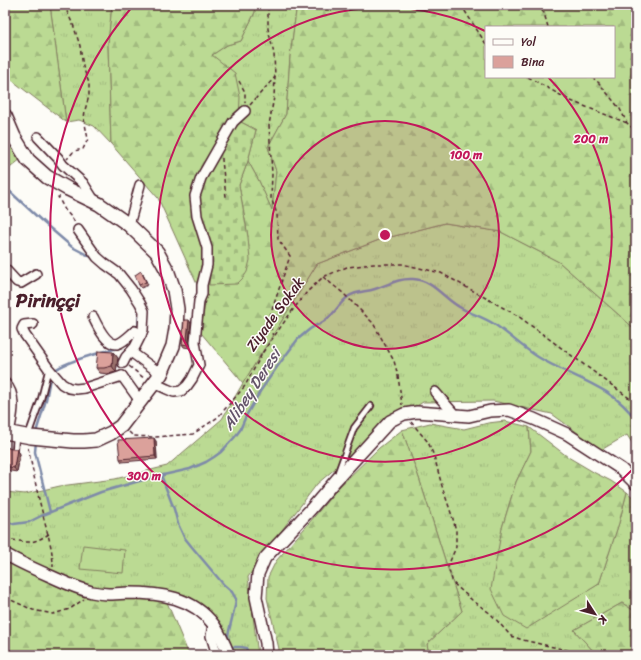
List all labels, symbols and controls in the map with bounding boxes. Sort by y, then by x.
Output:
legend [485,26,615,78]
text: Yol [521,31,536,53]
text: Bina [521,51,545,73]
text: 200 m [573,128,609,150]
text: 100 m [450,144,483,166]
centre of rings [378,228,392,242]
street label: Ziyade Sokak [239,270,312,357]
district label: Pirinççi [16,284,81,317]
water label: Alibey Deresi [214,340,291,437]
text: 300 m [126,465,162,487]
north arrow [575,594,615,634]
text: K [592,610,613,629]

